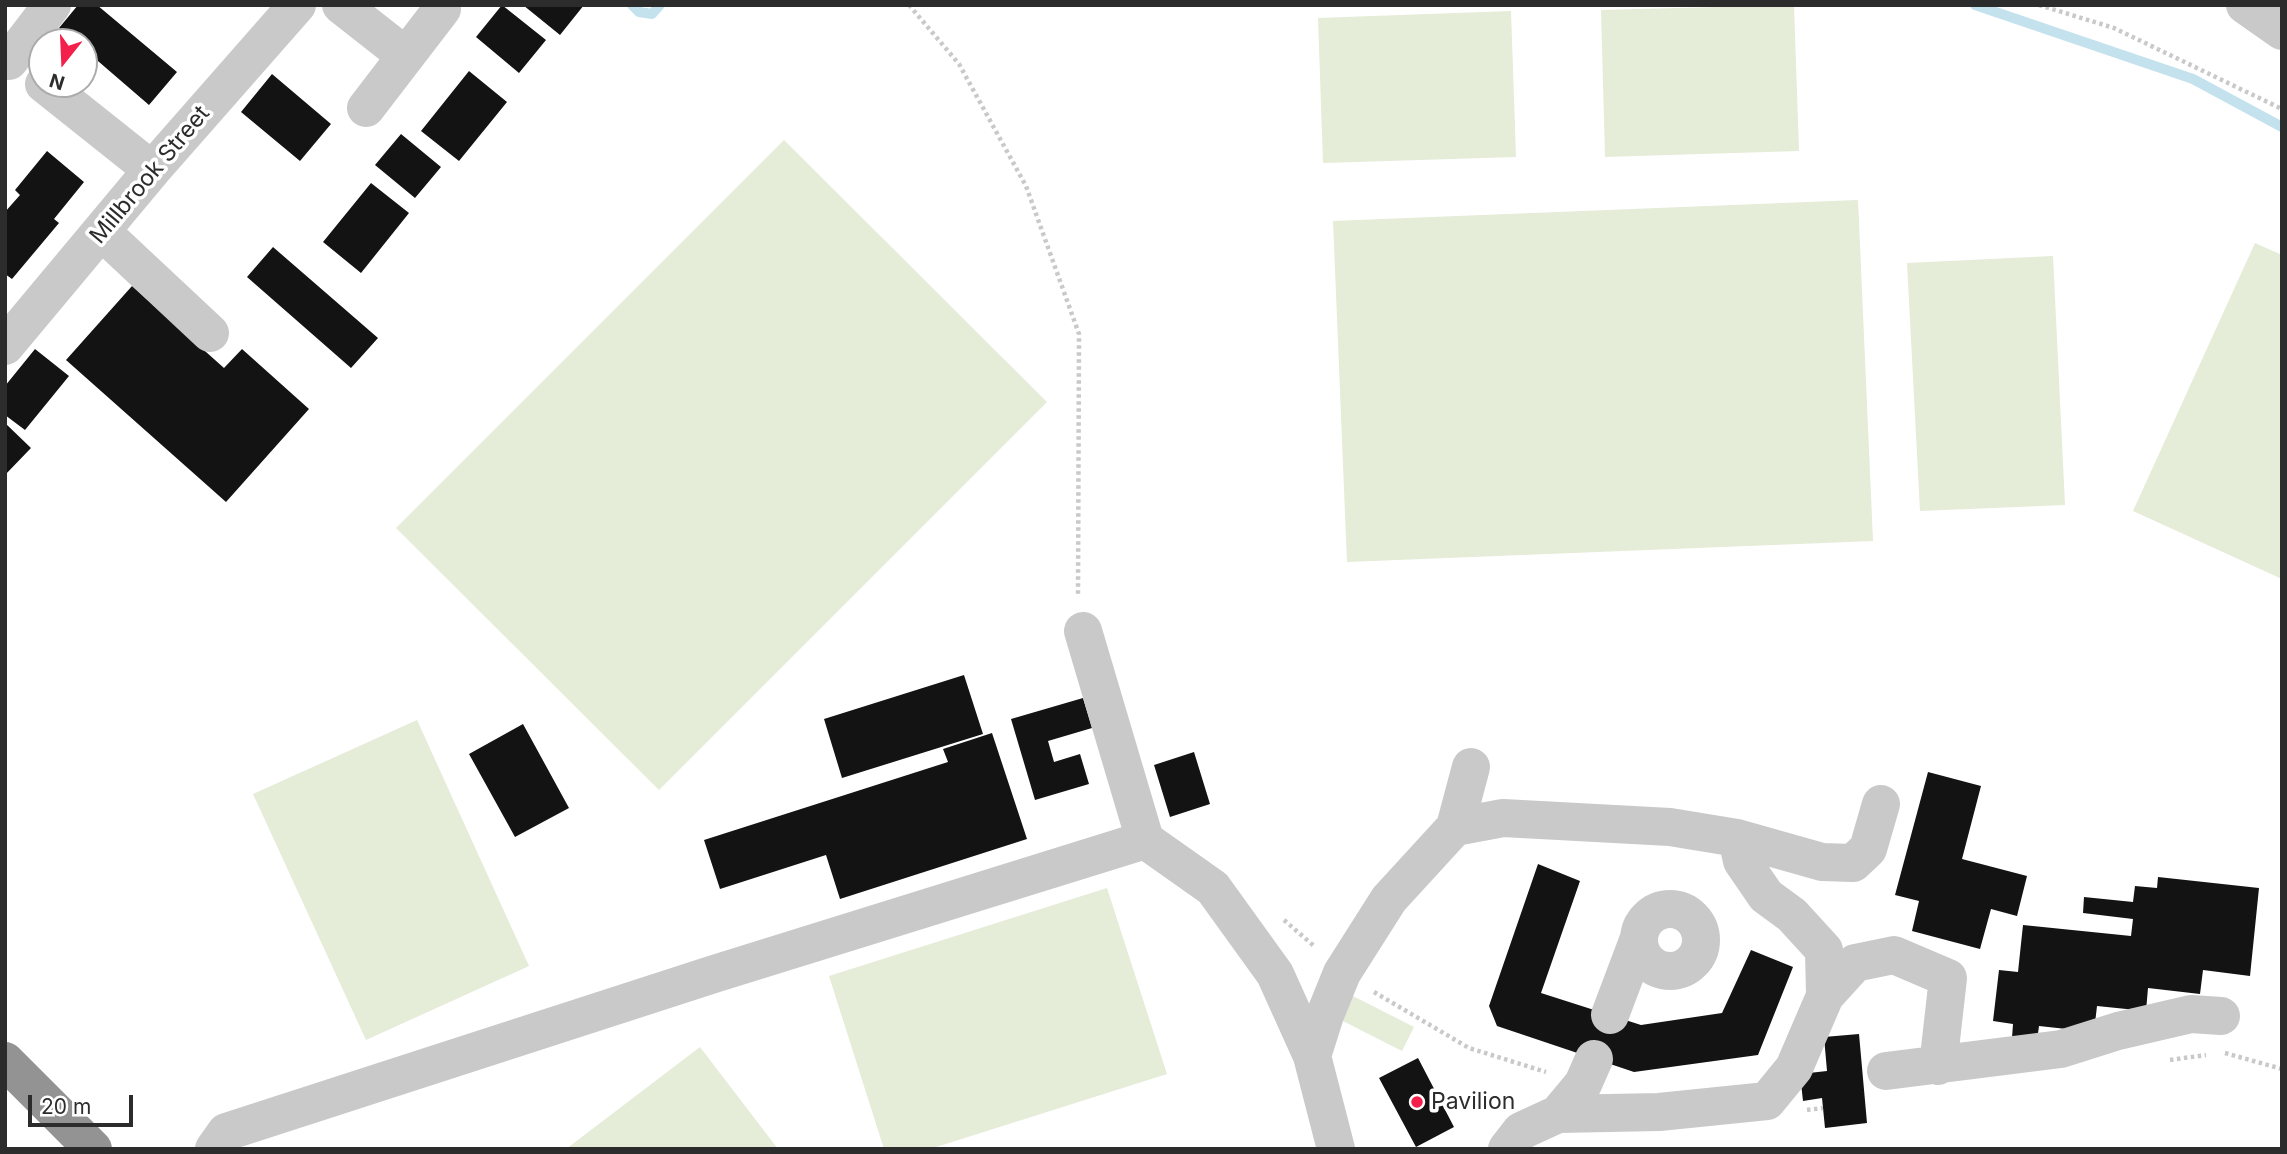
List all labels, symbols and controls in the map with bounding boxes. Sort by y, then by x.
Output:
north arrow [28,28,98,98]
text: N [47,68,67,95]
street label: Millbrook Street [84,100,216,250]
scale bar [32,1080,136,1124]
place label: Pavilion [1431,1088,1515,1116]
text: 20 m [41,1094,91,1119]
marker: Pavilion [1409,1094,1425,1110]

